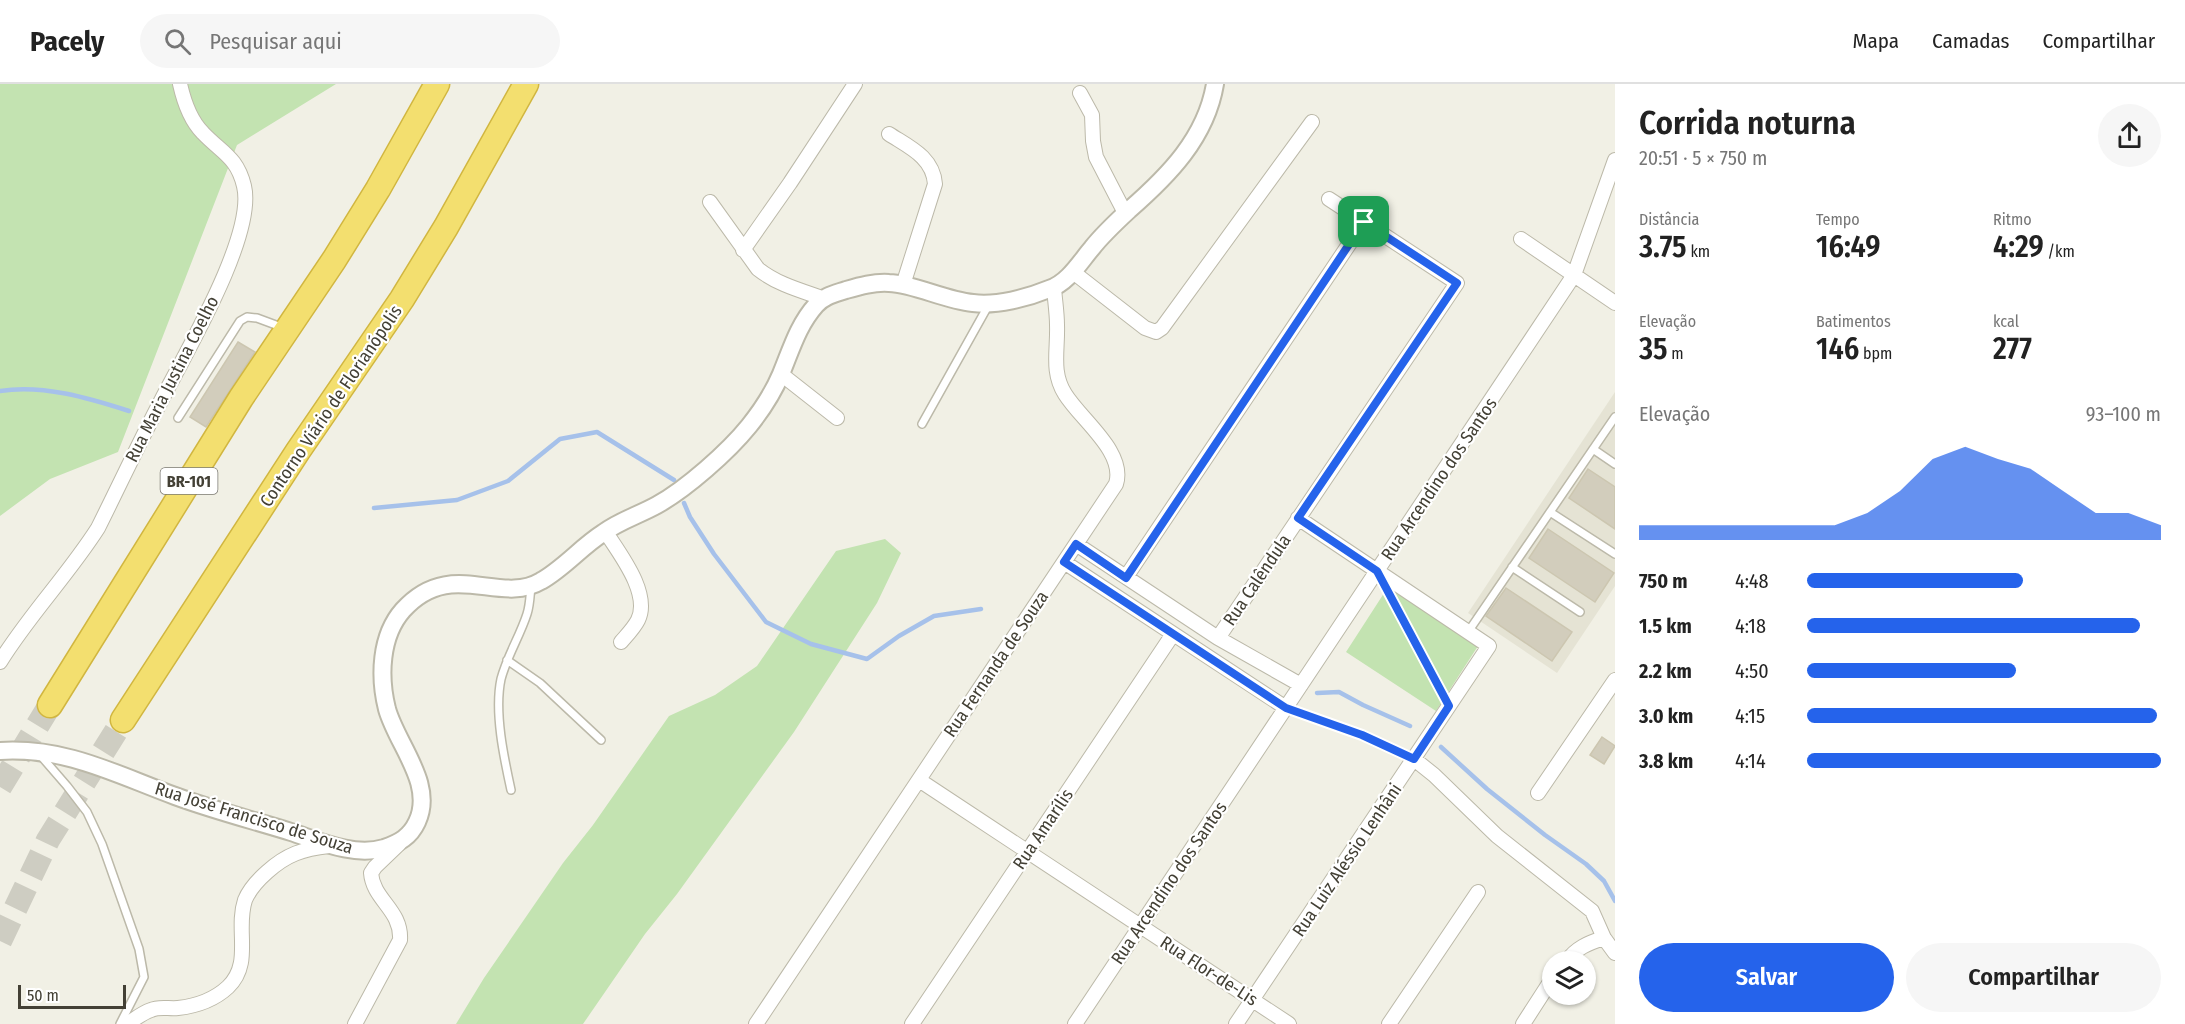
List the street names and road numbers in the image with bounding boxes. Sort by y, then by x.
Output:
street label: Rua Maria Justina Coelho [121,292,223,466]
street label: Contorno Viário de Florianópolis [255,301,407,511]
street label: Rua Arcendino dos Santos [1376,393,1502,565]
road number: BR-101 [160,468,218,494]
street label: Rua Calêndula [1218,530,1296,630]
street label: Rua Fernanda de Souza [939,587,1053,741]
street label: Rua José Francisco de Souza [152,777,356,859]
street label: Rua Luiz Aléssio Lenhâni [1288,779,1406,941]
street label: Rua Amarílis [1008,784,1078,873]
street label: Rua Arcendino dos Santos [1106,797,1232,969]
street label: Rua Flor-de-Lis [1156,931,1262,1011]

